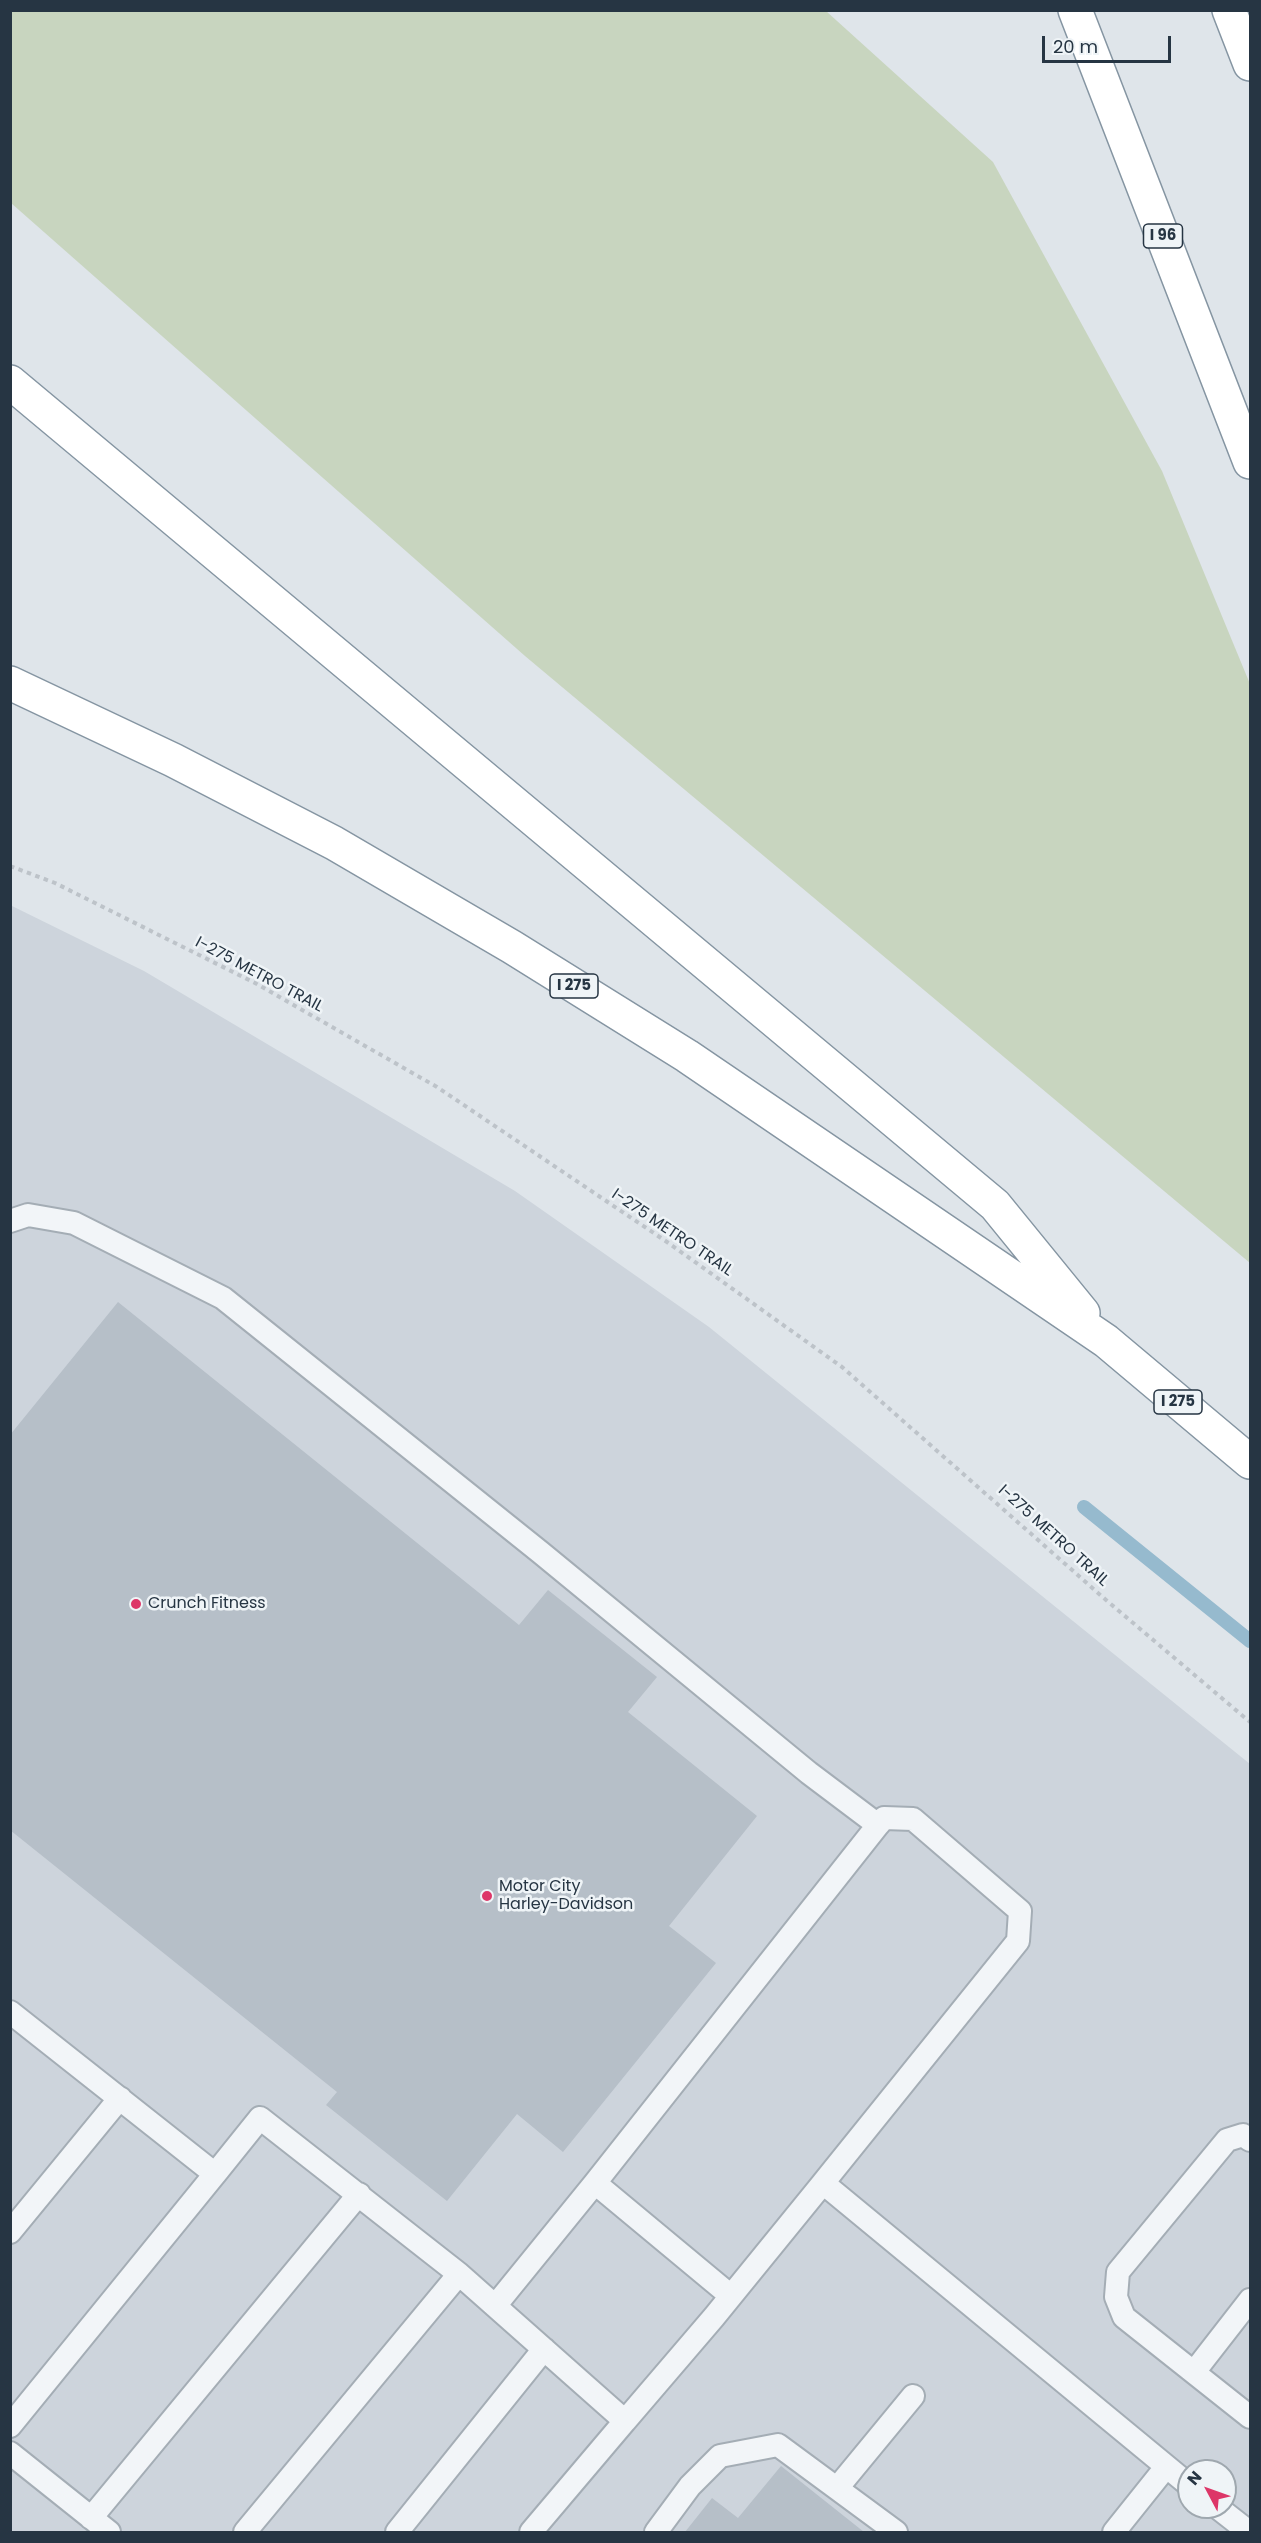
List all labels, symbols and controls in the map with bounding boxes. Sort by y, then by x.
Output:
scale bar [1045,24,1174,62]
text: 20 m [1053,34,1098,59]
road number: I 96 [1144,224,1182,248]
street label: I-275 METRO TRAIL [192,933,326,1017]
road number: I 275 [550,974,598,998]
street label: I-275 METRO TRAIL [608,1185,736,1281]
road number: I 275 [1154,1390,1202,1414]
street label: I-275 METRO TRAIL [994,1481,1112,1591]
place label: Crunch Fitness [148,1594,266,1614]
marker: Crunch Fitness [129,1597,143,1611]
place label: Motor City Harley-Davidson [499,1877,633,1915]
marker: Motor City Harley-Davidson [480,1889,494,1903]
north arrow [1177,2459,1237,2519]
text: N [1182,2466,1207,2490]

